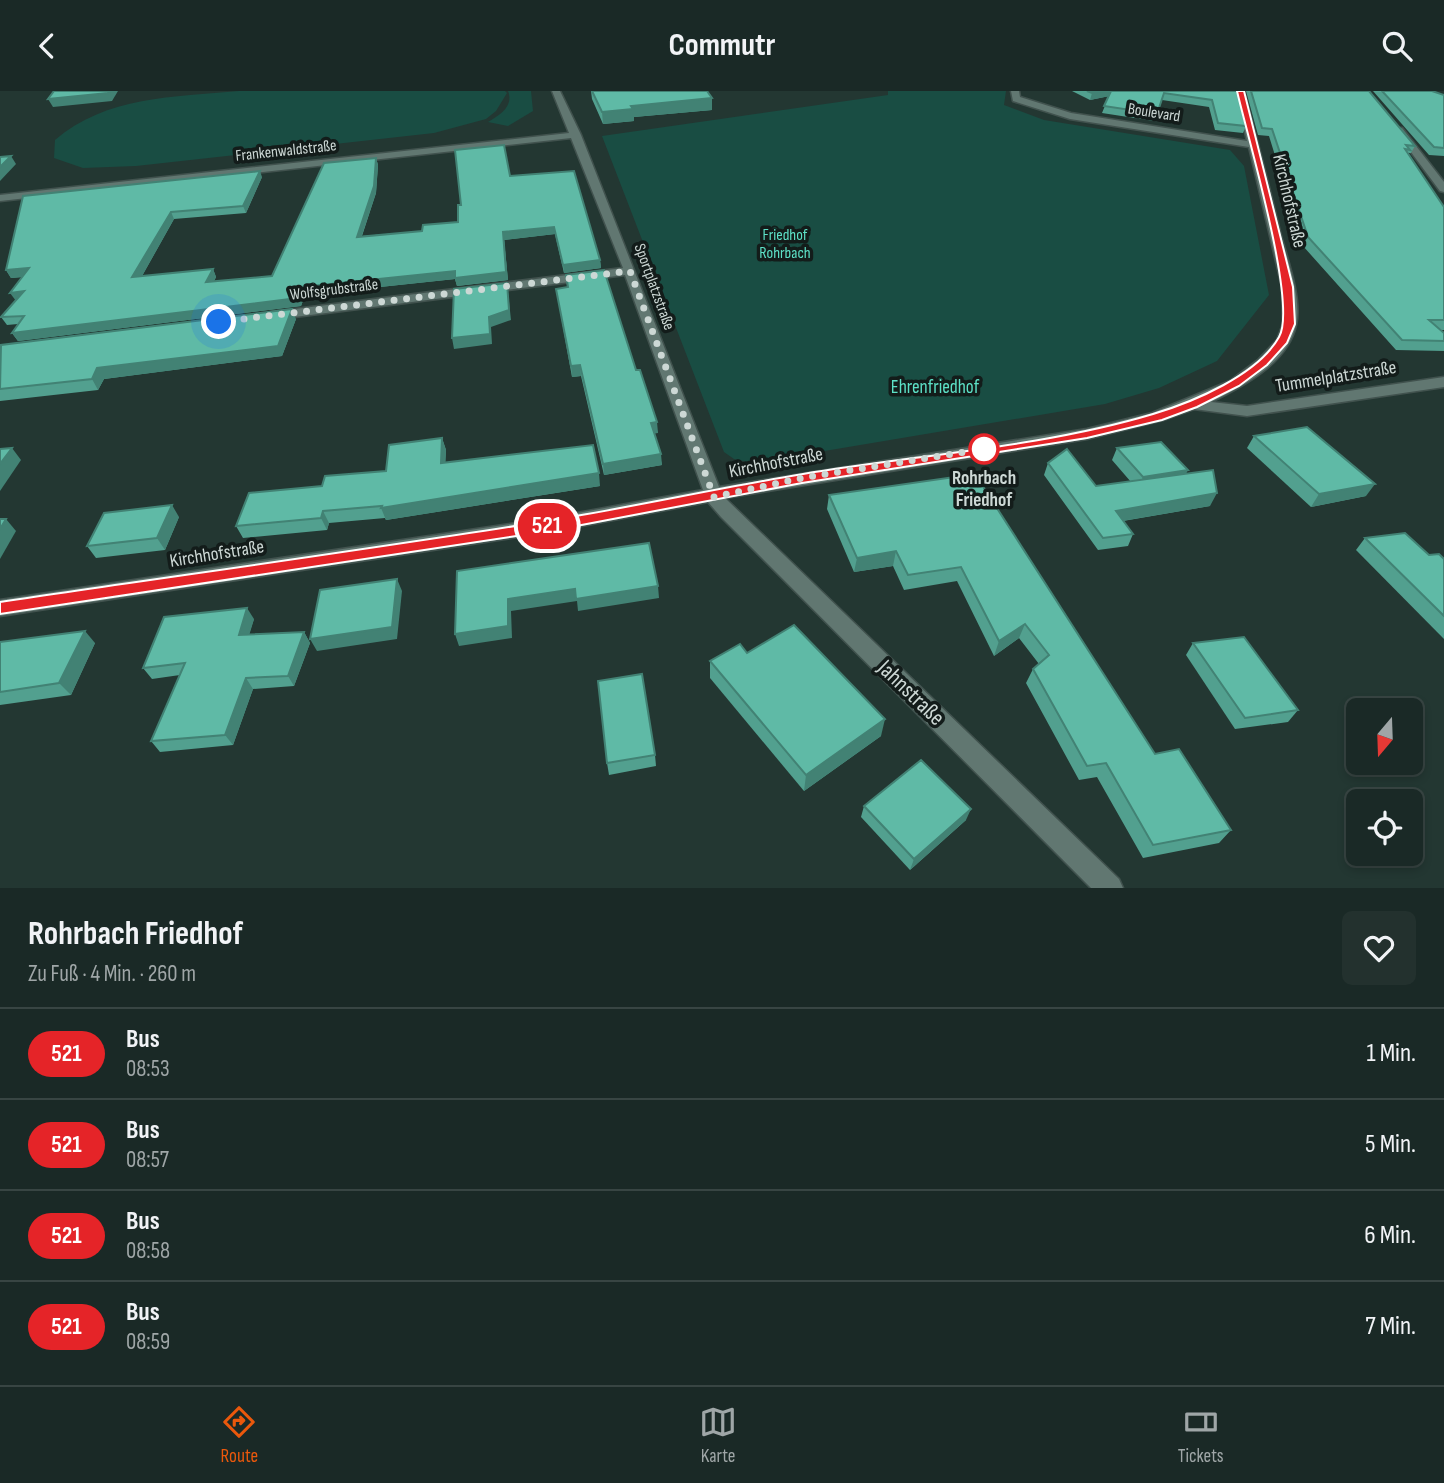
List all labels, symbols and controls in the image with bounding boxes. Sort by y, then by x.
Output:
text: Commutr [669,26,776,65]
icon: back [28,27,66,65]
icon: search [1378,27,1416,65]
street label: Boulevard [1126,99,1182,127]
street label: Frankenwaldstraße [235,136,337,166]
street label: Kirchhofstraße [1267,152,1311,250]
park label: Friedhof Rohrbach [759,226,811,263]
street label: Sportplatzstraße [630,241,678,333]
street label: Wolfsgrubstraße [289,275,379,305]
your location [201,304,236,339]
street label: Tummelplatzstraße [1274,356,1398,398]
park label: Ehrenfriedhof [891,376,980,399]
marker: Rohrbach Friedhof [969,434,999,464]
street label: Kirchhofstraße [727,443,825,483]
place label: Rohrbach Friedhof [952,467,1016,512]
line badge: 521 [507,503,587,549]
text: 521 [532,511,562,540]
street label: Kirchhofstraße [168,535,266,573]
street label: Jahnstraße [871,654,950,732]
north arrow [1346,698,1423,775]
map controls [1346,698,1423,866]
button: locate [1346,789,1423,866]
button: heart [1342,911,1416,985]
text: Rohrbach Friedhof [28,914,243,954]
text: Zu Fuß · 4 Min. · 260 m [28,960,196,988]
text: Bus [126,1024,160,1055]
text: 1 Min. [1366,1038,1416,1069]
text: 521 [51,1039,82,1068]
text: 08:53 [126,1055,170,1083]
text: Bus [126,1115,160,1146]
text: 5 Min. [1365,1129,1416,1160]
text: 521 [51,1130,82,1159]
text: 08:57 [126,1146,169,1174]
text: Bus [126,1206,160,1237]
text: 6 Min. [1364,1220,1416,1251]
text: 521 [51,1221,82,1250]
text: 08:58 [126,1237,170,1265]
text: Bus [126,1297,160,1328]
text: 7 Min. [1365,1311,1416,1342]
text: 521 [51,1312,82,1341]
text: 08:59 [126,1328,170,1356]
tab: Route [220,1403,258,1468]
tab: Karte [699,1403,737,1468]
tab: Tickets [1178,1403,1224,1468]

